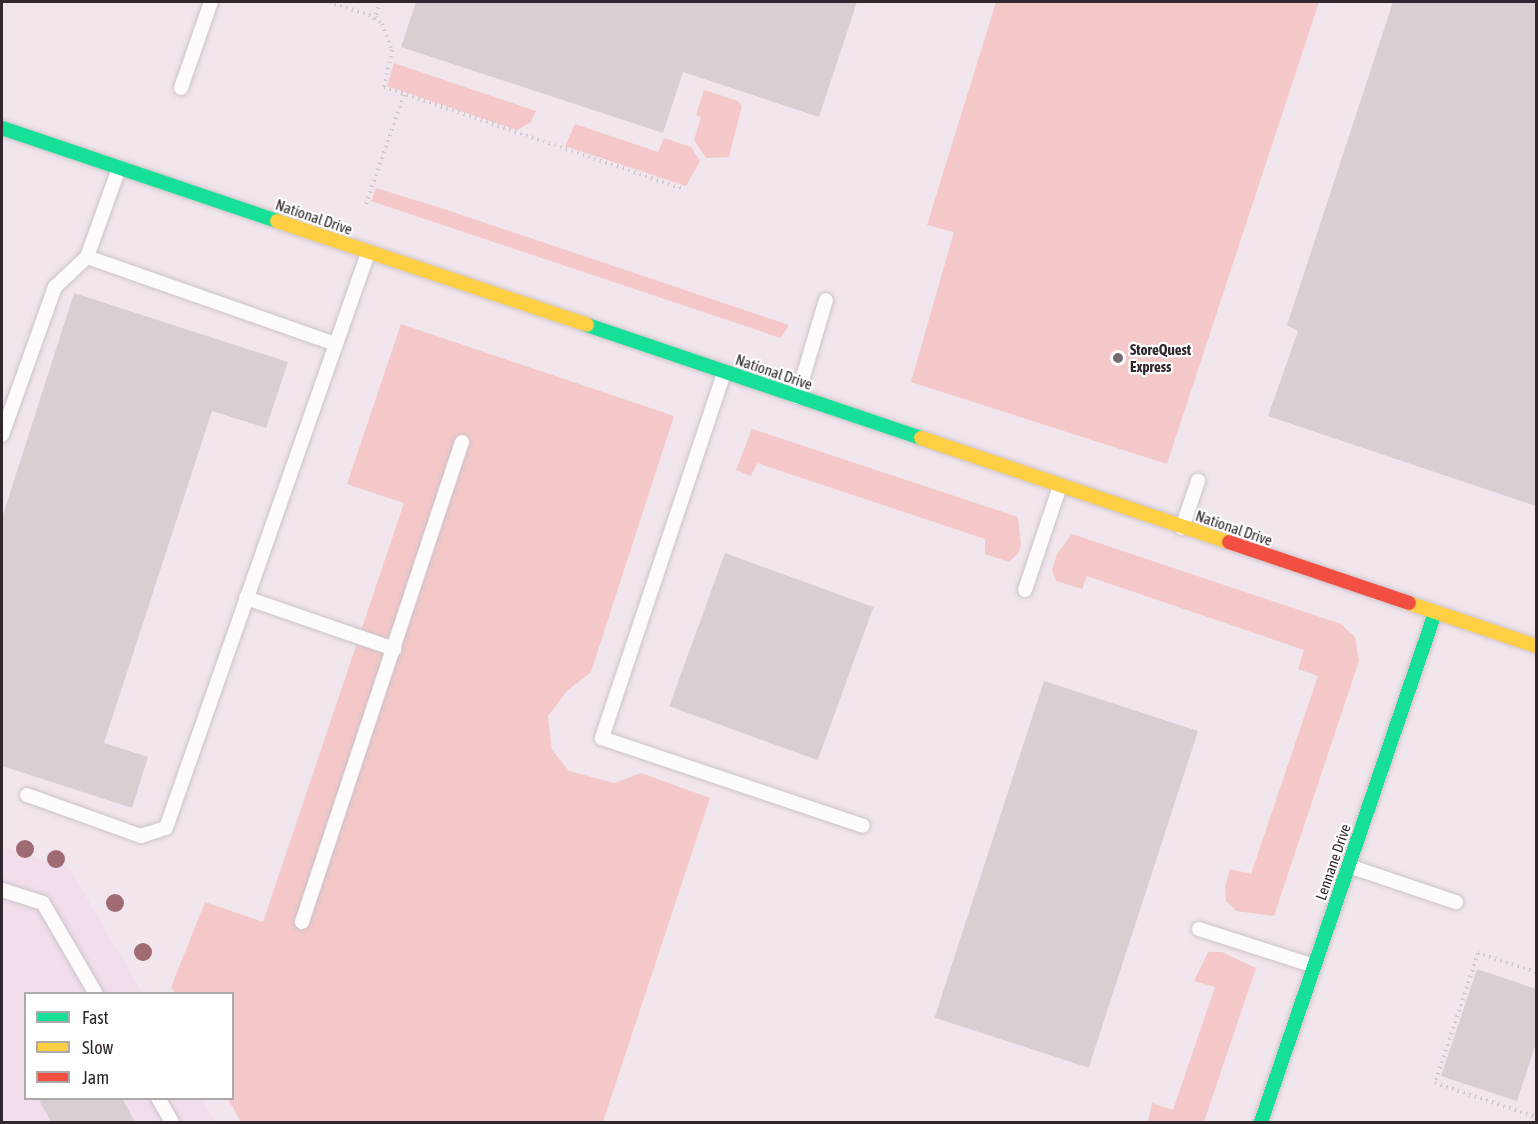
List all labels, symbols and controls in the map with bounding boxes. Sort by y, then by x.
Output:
street label: National Drive [273,195,355,239]
place label: StoreQuest Express [1130,340,1191,375]
street label: National Drive [733,350,815,394]
marker: StoreQuest Express [1111,351,1125,365]
street label: National Drive [1193,506,1275,550]
street label: Lennane Drive [1312,822,1354,902]
legend [24,992,234,1100]
text: Fast [82,1007,109,1028]
text: Slow [82,1037,113,1058]
text: Jam [82,1067,109,1088]

